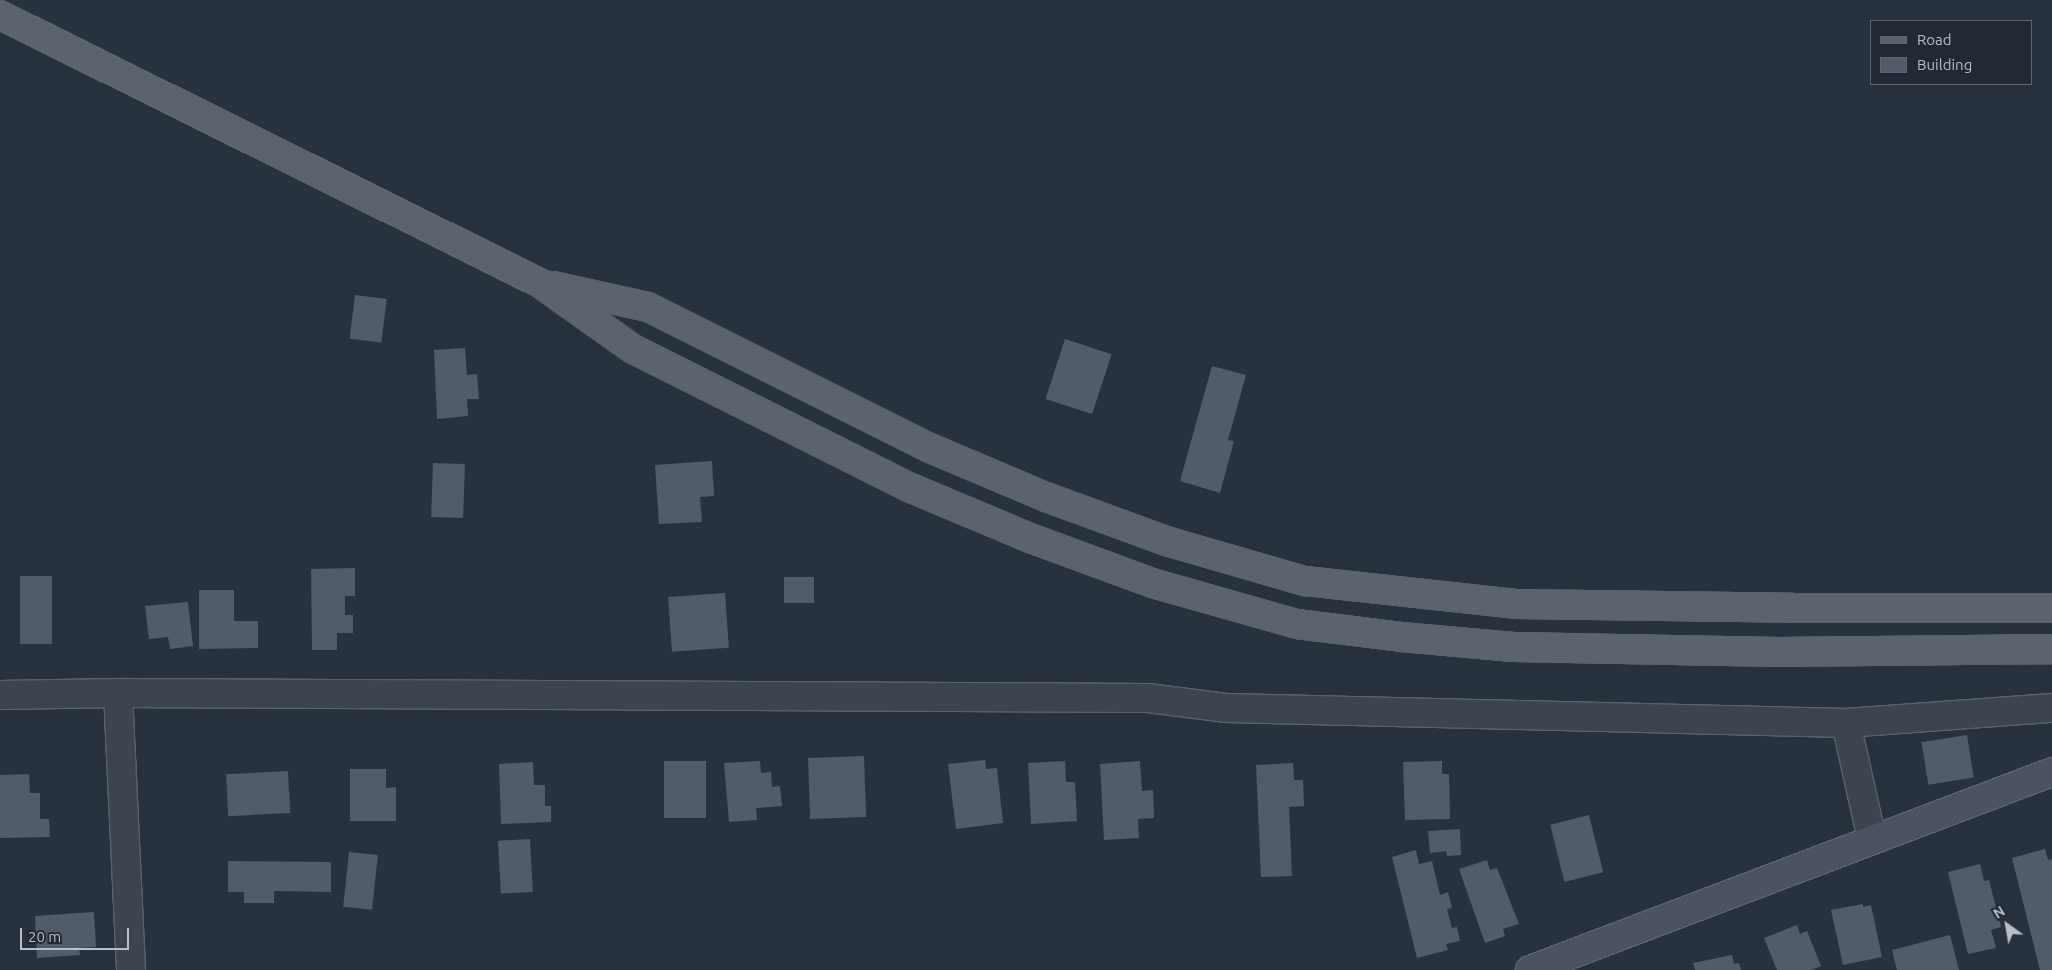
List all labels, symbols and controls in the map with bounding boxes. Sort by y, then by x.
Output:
legend [1870,20,2032,85]
text: Road [1917,31,1952,48]
text: Building [1917,56,1972,73]
north arrow [1982,900,2032,950]
text: N [1990,903,2008,922]
scale bar [22,918,131,950]
text: 20 m [28,928,61,945]

